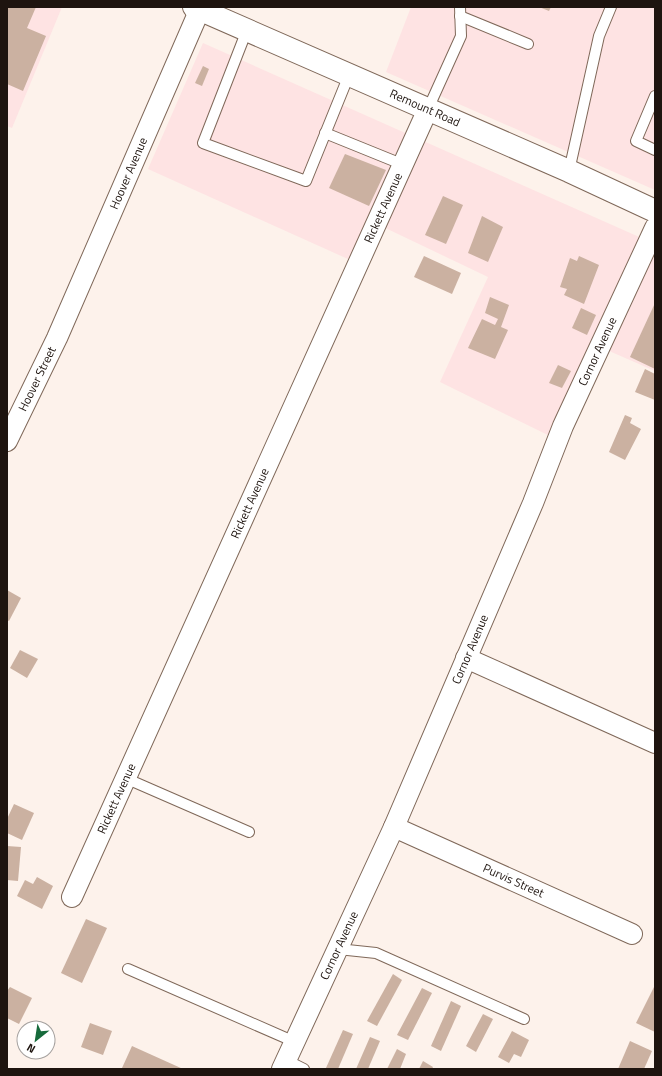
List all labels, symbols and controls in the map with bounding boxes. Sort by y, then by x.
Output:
street label: Remount Road [387,84,463,131]
street label: Hoover Avenue [104,134,152,212]
street label: Rickett Avenue [359,170,407,246]
street label: Cornor Avenue [573,314,621,389]
street label: Hoover Street [13,342,61,414]
street label: Rickett Avenue [225,465,274,541]
street label: Cornor Avenue [446,611,493,687]
street label: Rickett Avenue [92,760,140,837]
street label: Purvis Street [480,858,548,903]
street label: Cornor Avenue [314,908,363,983]
north arrow [16,1020,56,1060]
text: N [24,1040,38,1057]

